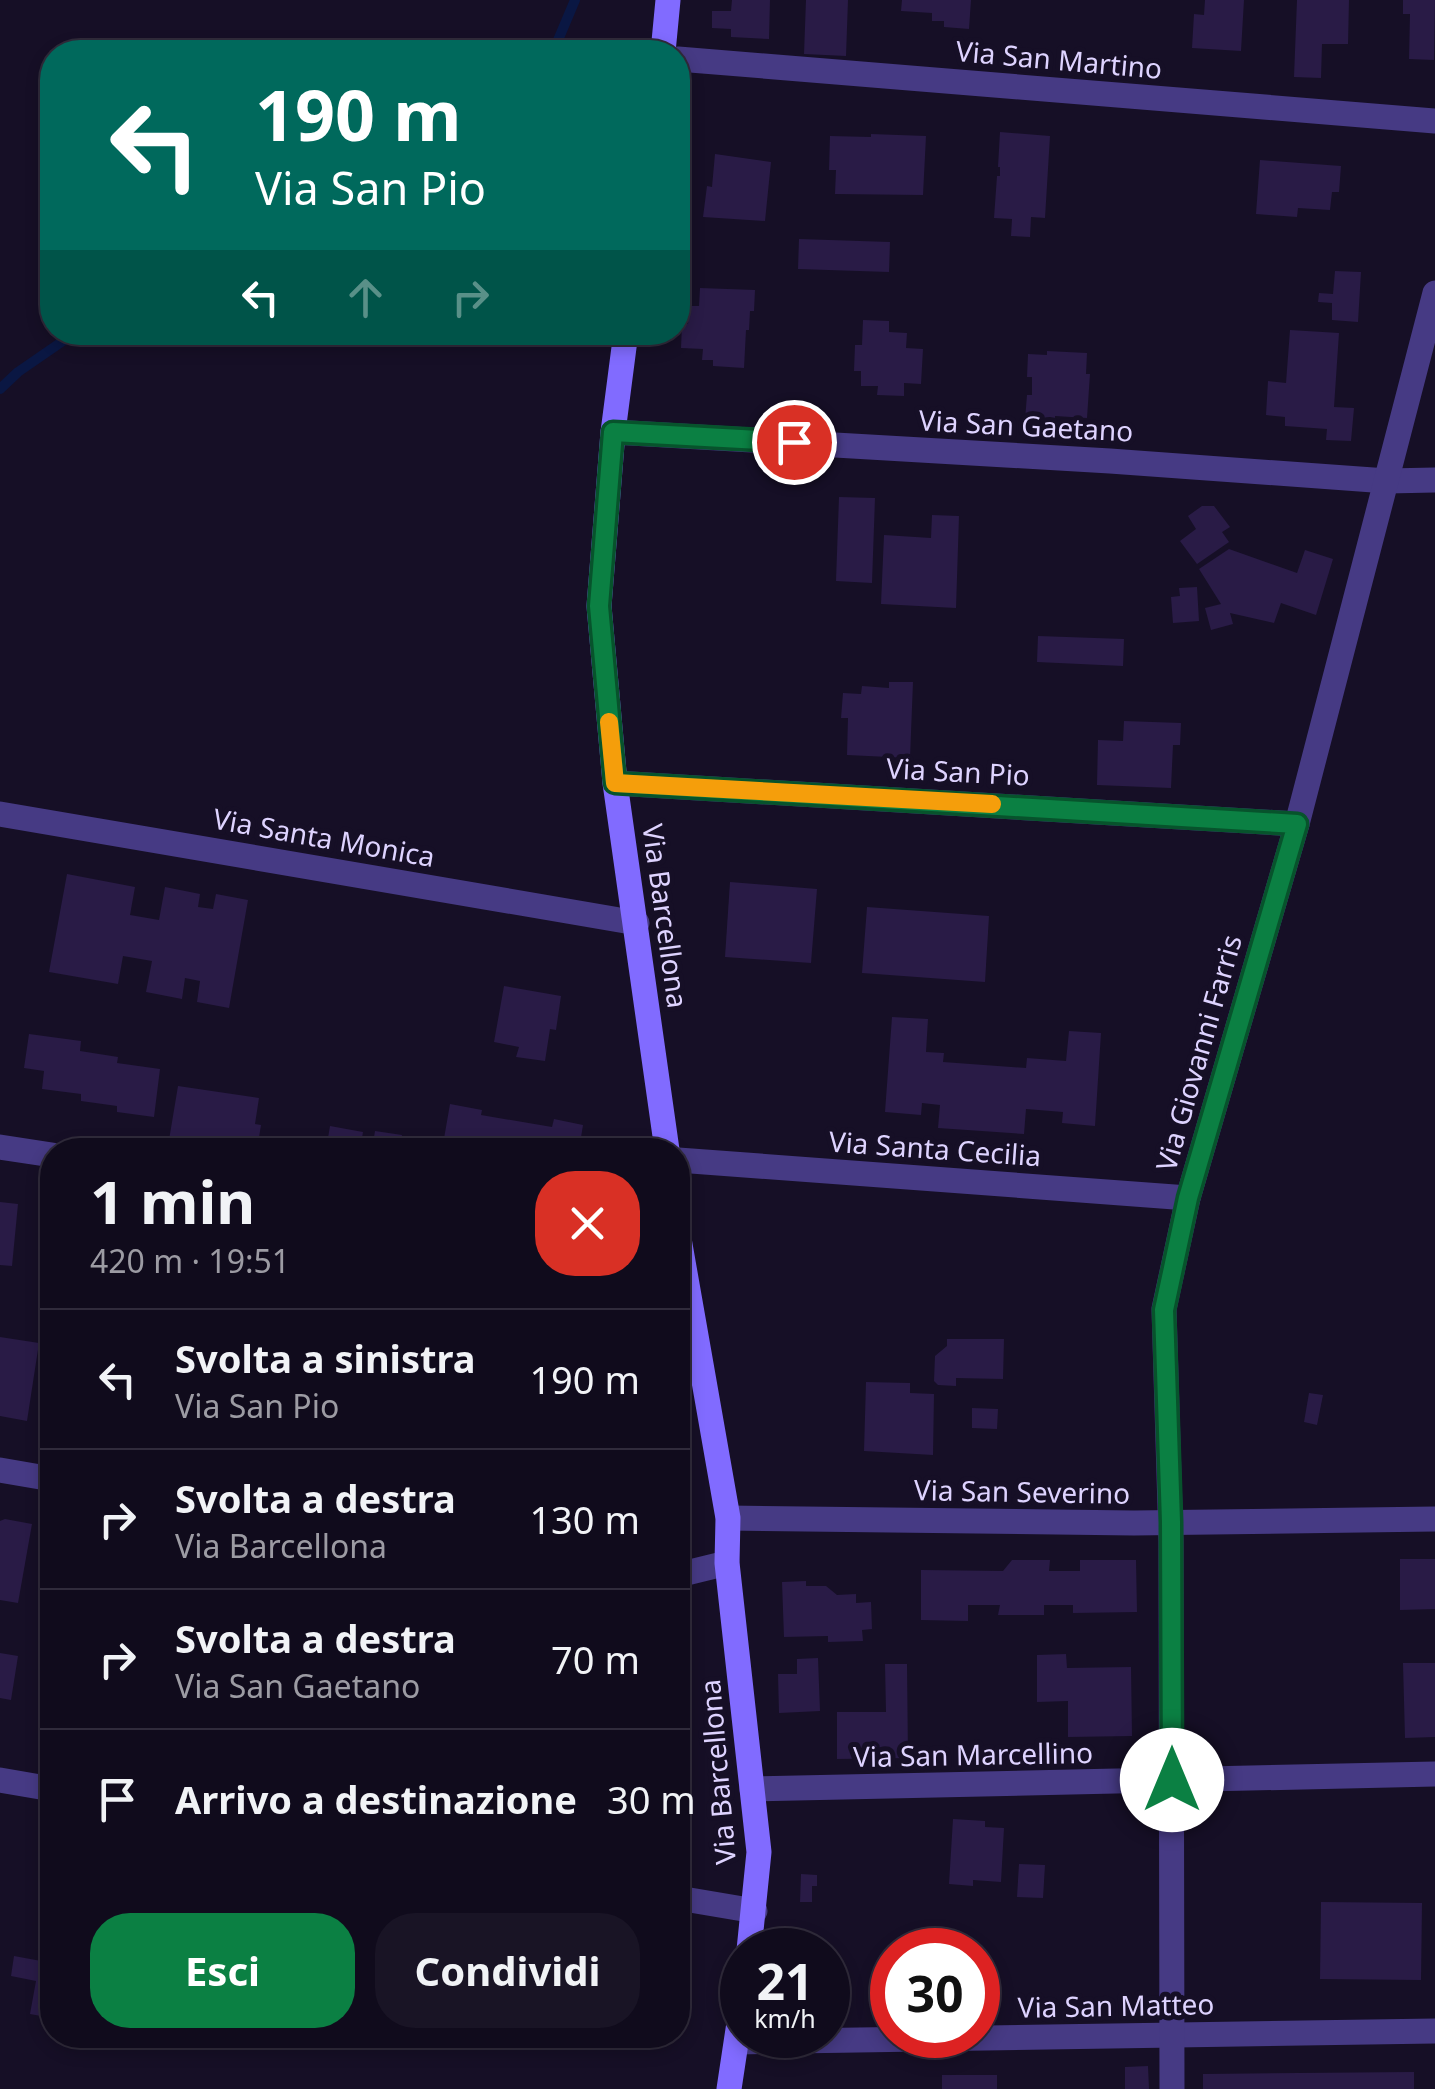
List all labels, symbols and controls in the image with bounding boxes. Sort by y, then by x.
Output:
street label: Via San Martino [954,31,1164,87]
text: 190 m [255,66,462,162]
icon: left [90,80,220,210]
text: Via San Pio [255,157,486,218]
icon: left [233,270,288,325]
icon: ahead [338,270,393,325]
icon: right [443,270,498,325]
pin [752,400,837,485]
street label: Via San Gaetano [918,400,1134,450]
icon: arrive [767,415,822,470]
street label: Via San Pio [885,748,1031,794]
street label: Via Santa Monica [210,799,438,875]
street label: Via Barcellona [634,821,698,1010]
street label: Via Giovanni Farris [1146,930,1250,1175]
street label: Via Santa Cecilia [828,1122,1043,1174]
text: 1 min [90,1160,255,1242]
button: close [535,1171,640,1276]
text: 420 m · 19:51 [90,1239,290,1282]
text: Svolta a sinistra [175,1332,476,1384]
icon: left [90,1352,145,1407]
text: 190 m [529,1353,640,1405]
text: Via San Pio [175,1384,339,1427]
street label: Via San Severino [914,1470,1131,1512]
text: Svolta a destra [175,1472,456,1524]
icon: right [90,1492,145,1547]
text: 130 m [529,1493,640,1545]
text: Via Barcellona [175,1524,387,1567]
text: Svolta a destra [175,1612,456,1664]
icon: right [90,1632,145,1687]
text: 70 m [551,1633,640,1685]
text: Via San Gaetano [175,1664,420,1707]
street label: Via Barcellona [690,1678,744,1866]
position arrow [1120,1728,1224,1832]
street label: Via San Marcellino [853,1733,1093,1775]
icon: arrive [90,1772,145,1827]
text: Arrivo a destinazione [175,1773,577,1825]
text: 30 m [607,1773,696,1825]
button: Esci [90,1913,355,2028]
button: Condividi [375,1913,640,2028]
speed limit sign: 30 [870,1928,1000,2058]
text: 21 [756,1947,814,2015]
street label: Via San Matteo [1017,1984,1215,2026]
text: km/h [754,2001,816,2035]

